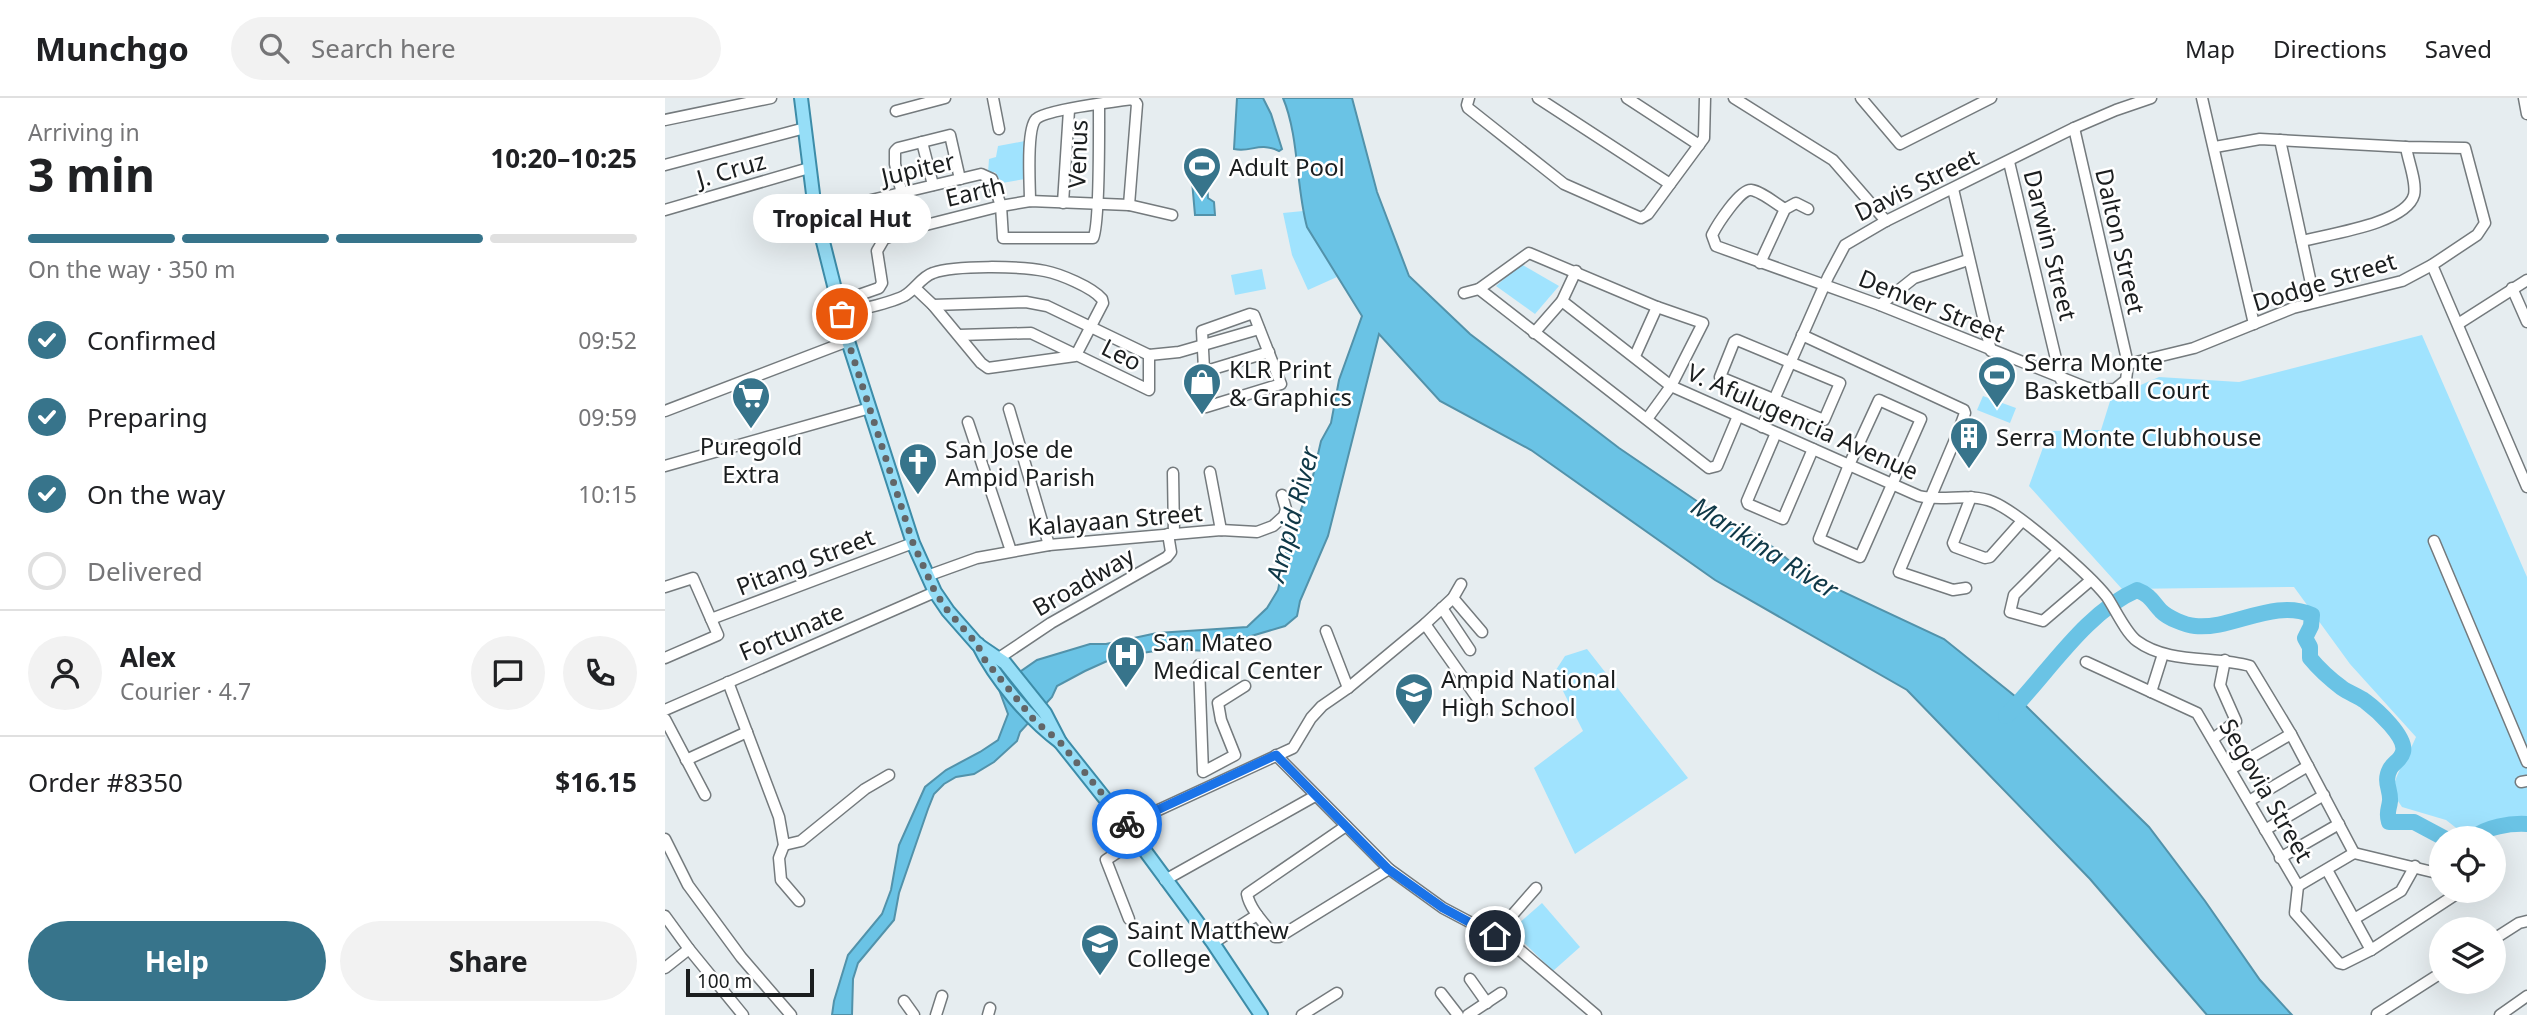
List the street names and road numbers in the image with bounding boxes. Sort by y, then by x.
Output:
street label: Venus [1059,119,1095,189]
street label: Davis Street [1848,140,1984,228]
street label: J. Cruz [691,143,769,195]
street label: Jupiter [876,144,958,193]
street label: Dalton Street [2088,165,2154,317]
street label: Darwin Street [2016,166,2086,324]
street label: Earth [942,168,1008,214]
street label: Dodge Street [2248,243,2400,318]
street label: Denver Street [1854,261,2010,349]
street label: Leo [1096,330,1148,378]
street label: V. Afulugencia Avenue [1682,355,1924,487]
street label: Kalayaan Street [1026,495,1204,543]
street label: Pitang Street [731,519,879,603]
street label: Broadway [1026,538,1141,623]
street label: Fortunate [734,594,848,668]
street label: Segovia Street [2213,712,2322,868]

